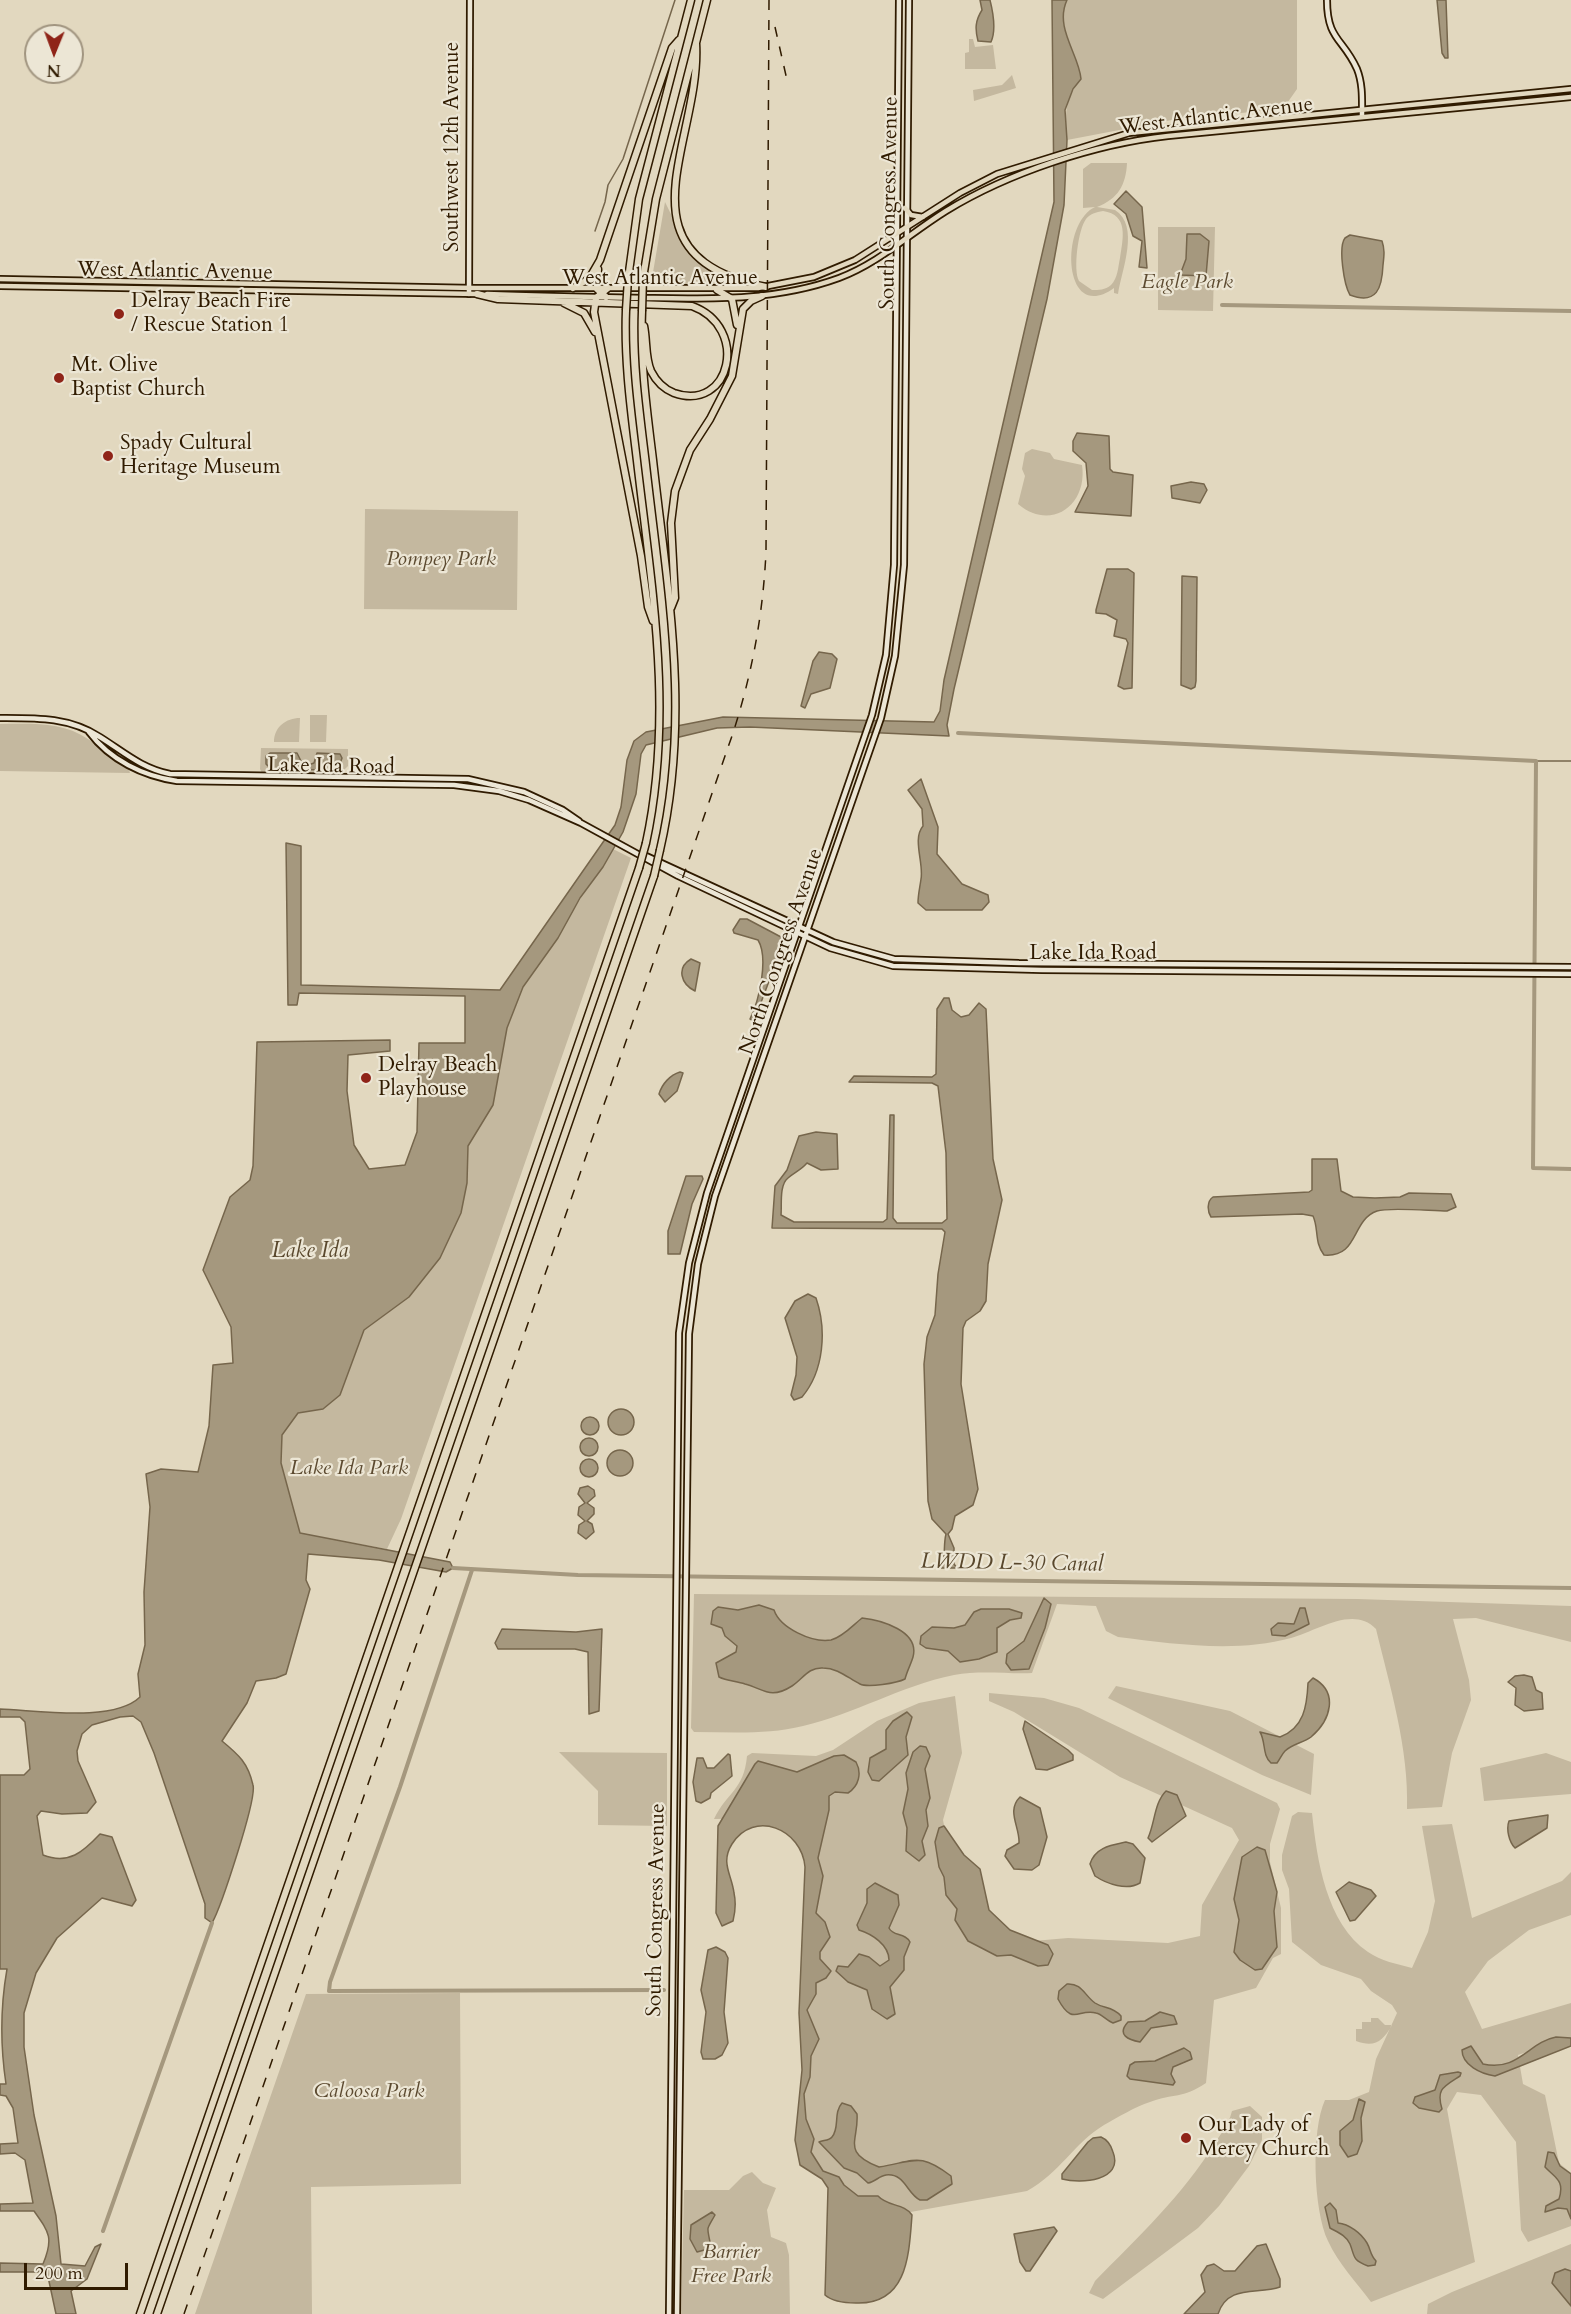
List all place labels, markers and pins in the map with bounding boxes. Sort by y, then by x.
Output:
place label: Delray Beach Fire / Rescue Station 1 [131,289,291,339]
marker: Delray Beach Fire / Rescue Station 1 [112,307,126,321]
place label: Mt. Olive Baptist Church [71,353,205,403]
marker: Mt. Olive Baptist Church [52,371,66,385]
place label: Spady Cultural Heritage Museum [120,431,280,481]
marker: Spady Cultural Heritage Museum [101,449,115,463]
place label: Delray Beach Playhouse [378,1053,497,1103]
marker: Delray Beach Playhouse [359,1071,373,1085]
place label: Our Lady of Mercy Church [1198,2113,1329,2163]
marker: Our Lady of Mercy Church [1179,2131,1193,2145]

